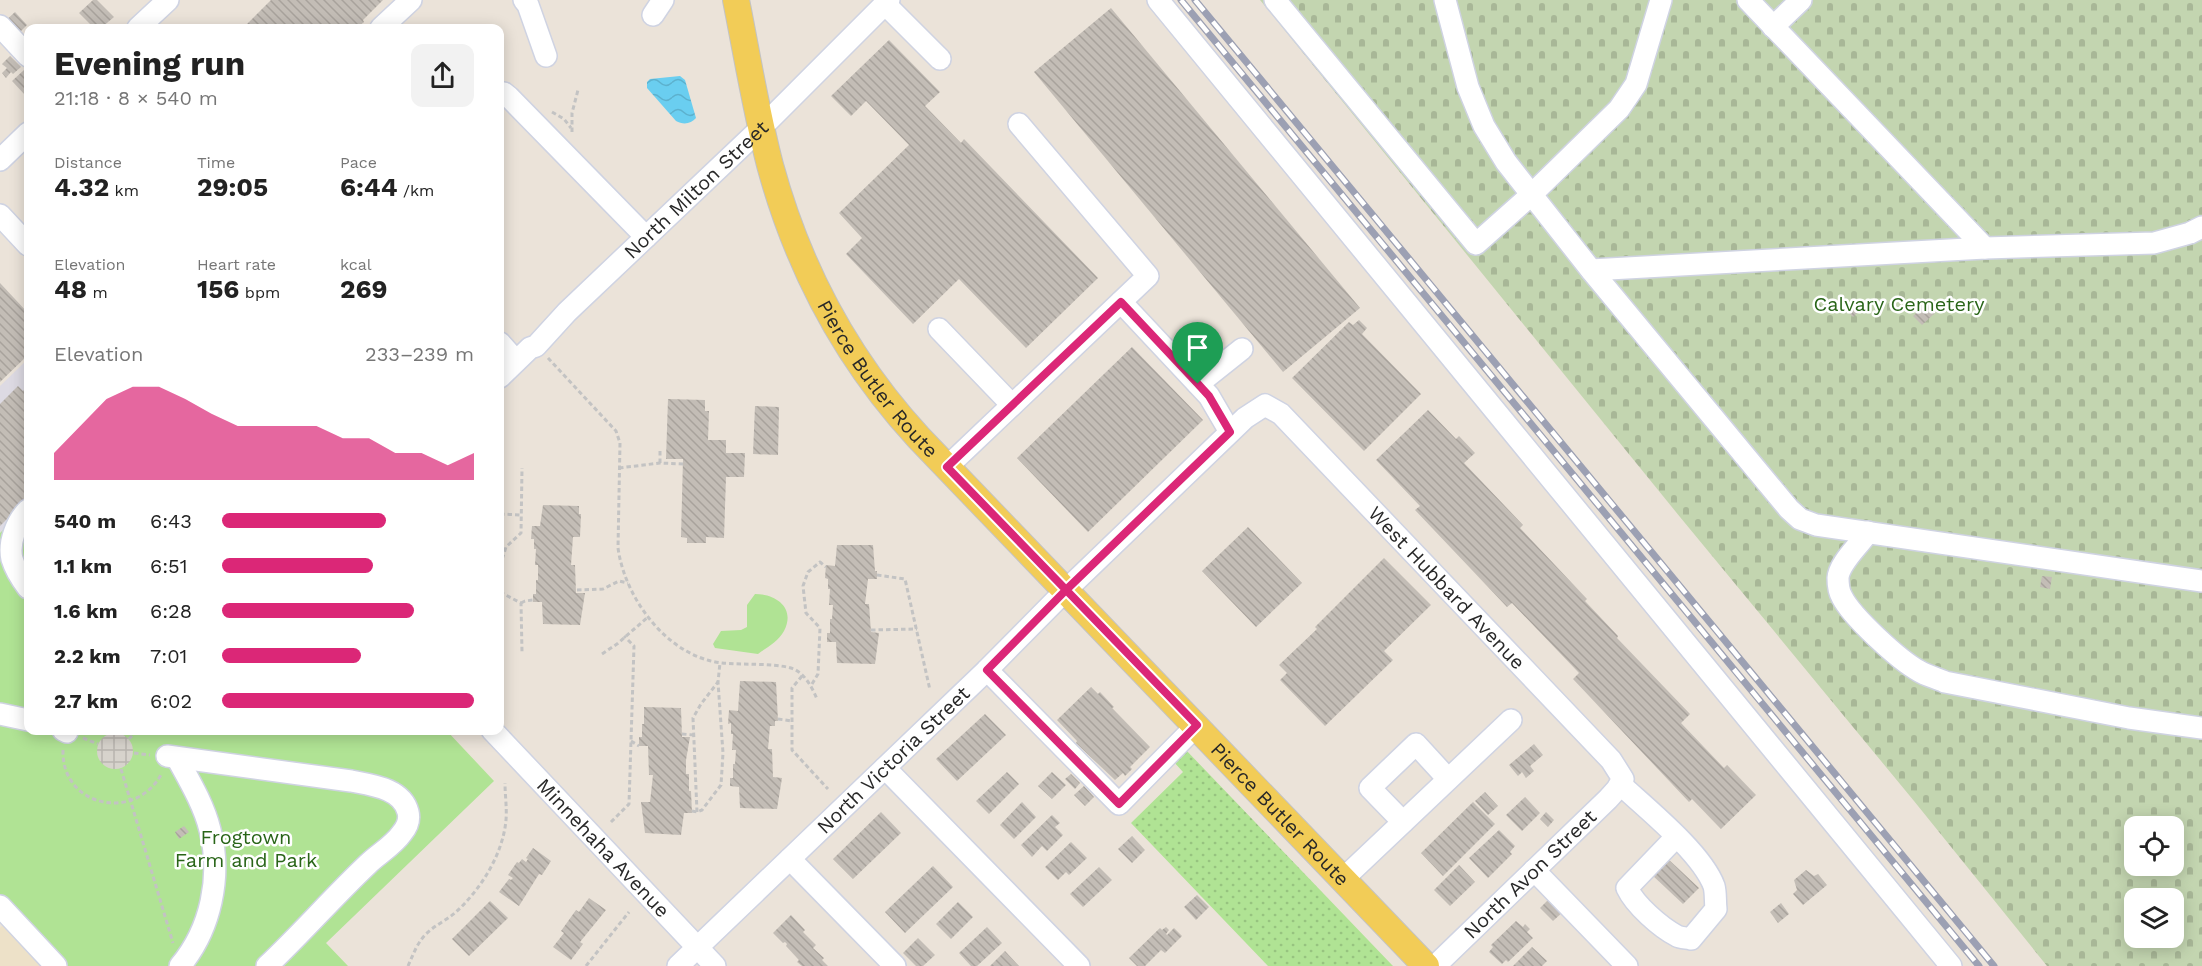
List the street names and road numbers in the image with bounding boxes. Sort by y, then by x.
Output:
street label: North Milton Street [619,115,774,264]
street label: Pierce Butler Route [812,296,943,462]
street label: West Hubbard Avenue [1363,501,1530,674]
street label: North Victoria Street [812,681,975,839]
street label: Pierce Butler Route [1206,737,1355,891]
street label: Minnehaha Avenue [532,773,675,922]
street label: North Avon Street [1459,804,1602,943]

